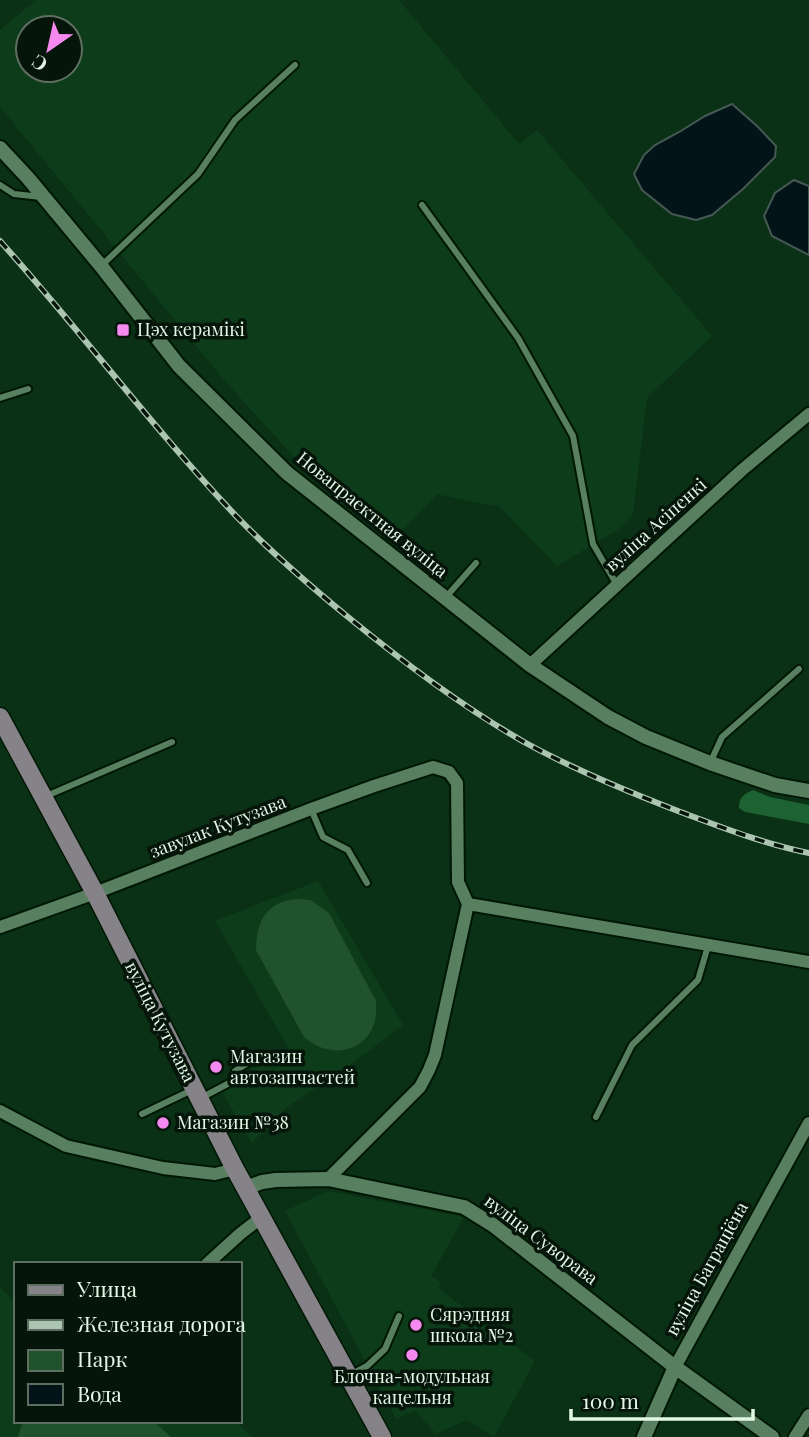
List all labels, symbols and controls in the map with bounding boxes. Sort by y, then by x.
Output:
north arrow [14,14,84,84]
text: С [26,49,52,78]
place label: Цэх керамікі [137,317,245,341]
marker: Цэх керамікі [115,322,131,338]
street label: Новапраектная вуліца [292,446,453,583]
street label: вуліца Асіпенкі [600,472,711,576]
street label: завулак Кутузава [146,789,289,863]
street label: вуліца Кутузава [120,957,202,1086]
place label: Магазин автозапчастей [230,1044,355,1089]
marker: Магазин автозапчастей [208,1059,224,1075]
place label: Магазин №38 [177,1110,289,1134]
marker: Магазин №38 [155,1115,171,1131]
street label: вуліца Суворава [480,1189,603,1290]
street label: вуліца Баграціёна [659,1197,753,1340]
legend [14,1262,242,1423]
text: Улица [76,1274,138,1302]
place label: Сярэдняя школа №2 [430,1302,513,1347]
text: Железная дорога [77,1309,246,1337]
marker: Сярэдняя школа №2 [408,1317,424,1333]
text: Парк [77,1344,127,1372]
marker: Блочна-модульная кацельня [404,1347,420,1363]
place label: Блочна-модульная кацельня [334,1364,490,1409]
scale bar [571,1378,753,1422]
text: Вода [77,1379,122,1407]
text: 100 m [582,1386,639,1414]

